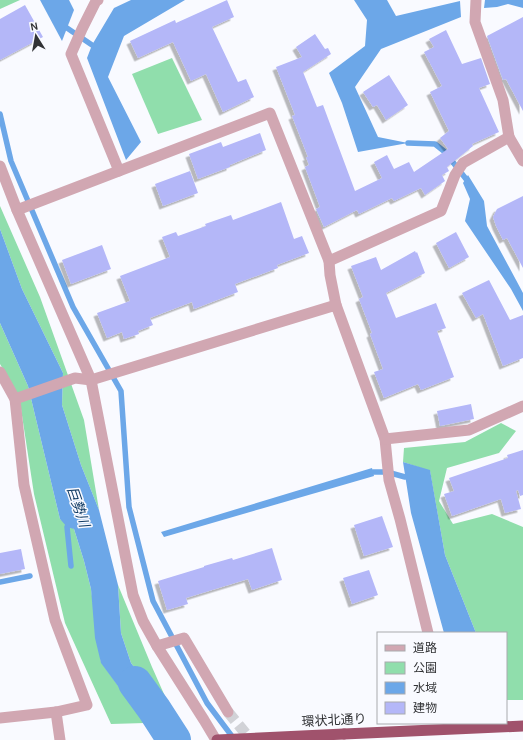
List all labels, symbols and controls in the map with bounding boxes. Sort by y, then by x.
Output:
north arrow [16,16,56,56]
text: N [29,20,39,34]
water label: 巨勢川 [63,484,94,532]
legend [377,632,507,724]
text: 道路 [413,641,437,655]
text: 公園 [413,661,437,675]
text: 水域 [413,681,437,695]
text: 建物 [413,701,437,715]
street label: 環状北通り [301,711,367,729]

